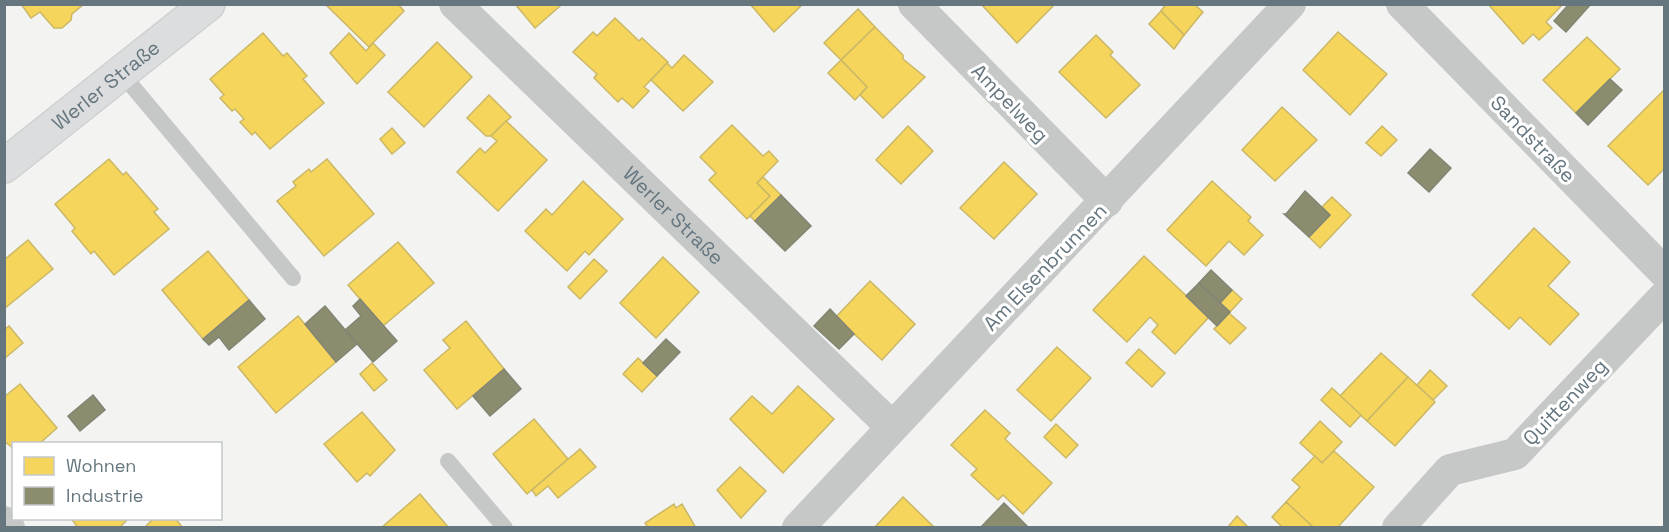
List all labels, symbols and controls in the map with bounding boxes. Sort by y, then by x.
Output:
street label: Werler Straße [47,34,165,136]
street label: Ampelweg [966,58,1054,148]
street label: Sandstraße [1485,90,1581,188]
street label: Werler Straße [617,161,729,270]
street label: Am Elsenbrunnen [978,198,1112,336]
street label: Quittenweg [1517,353,1613,451]
legend [12,442,222,520]
text: Wohnen [66,454,136,477]
text: Industrie [66,484,143,507]

